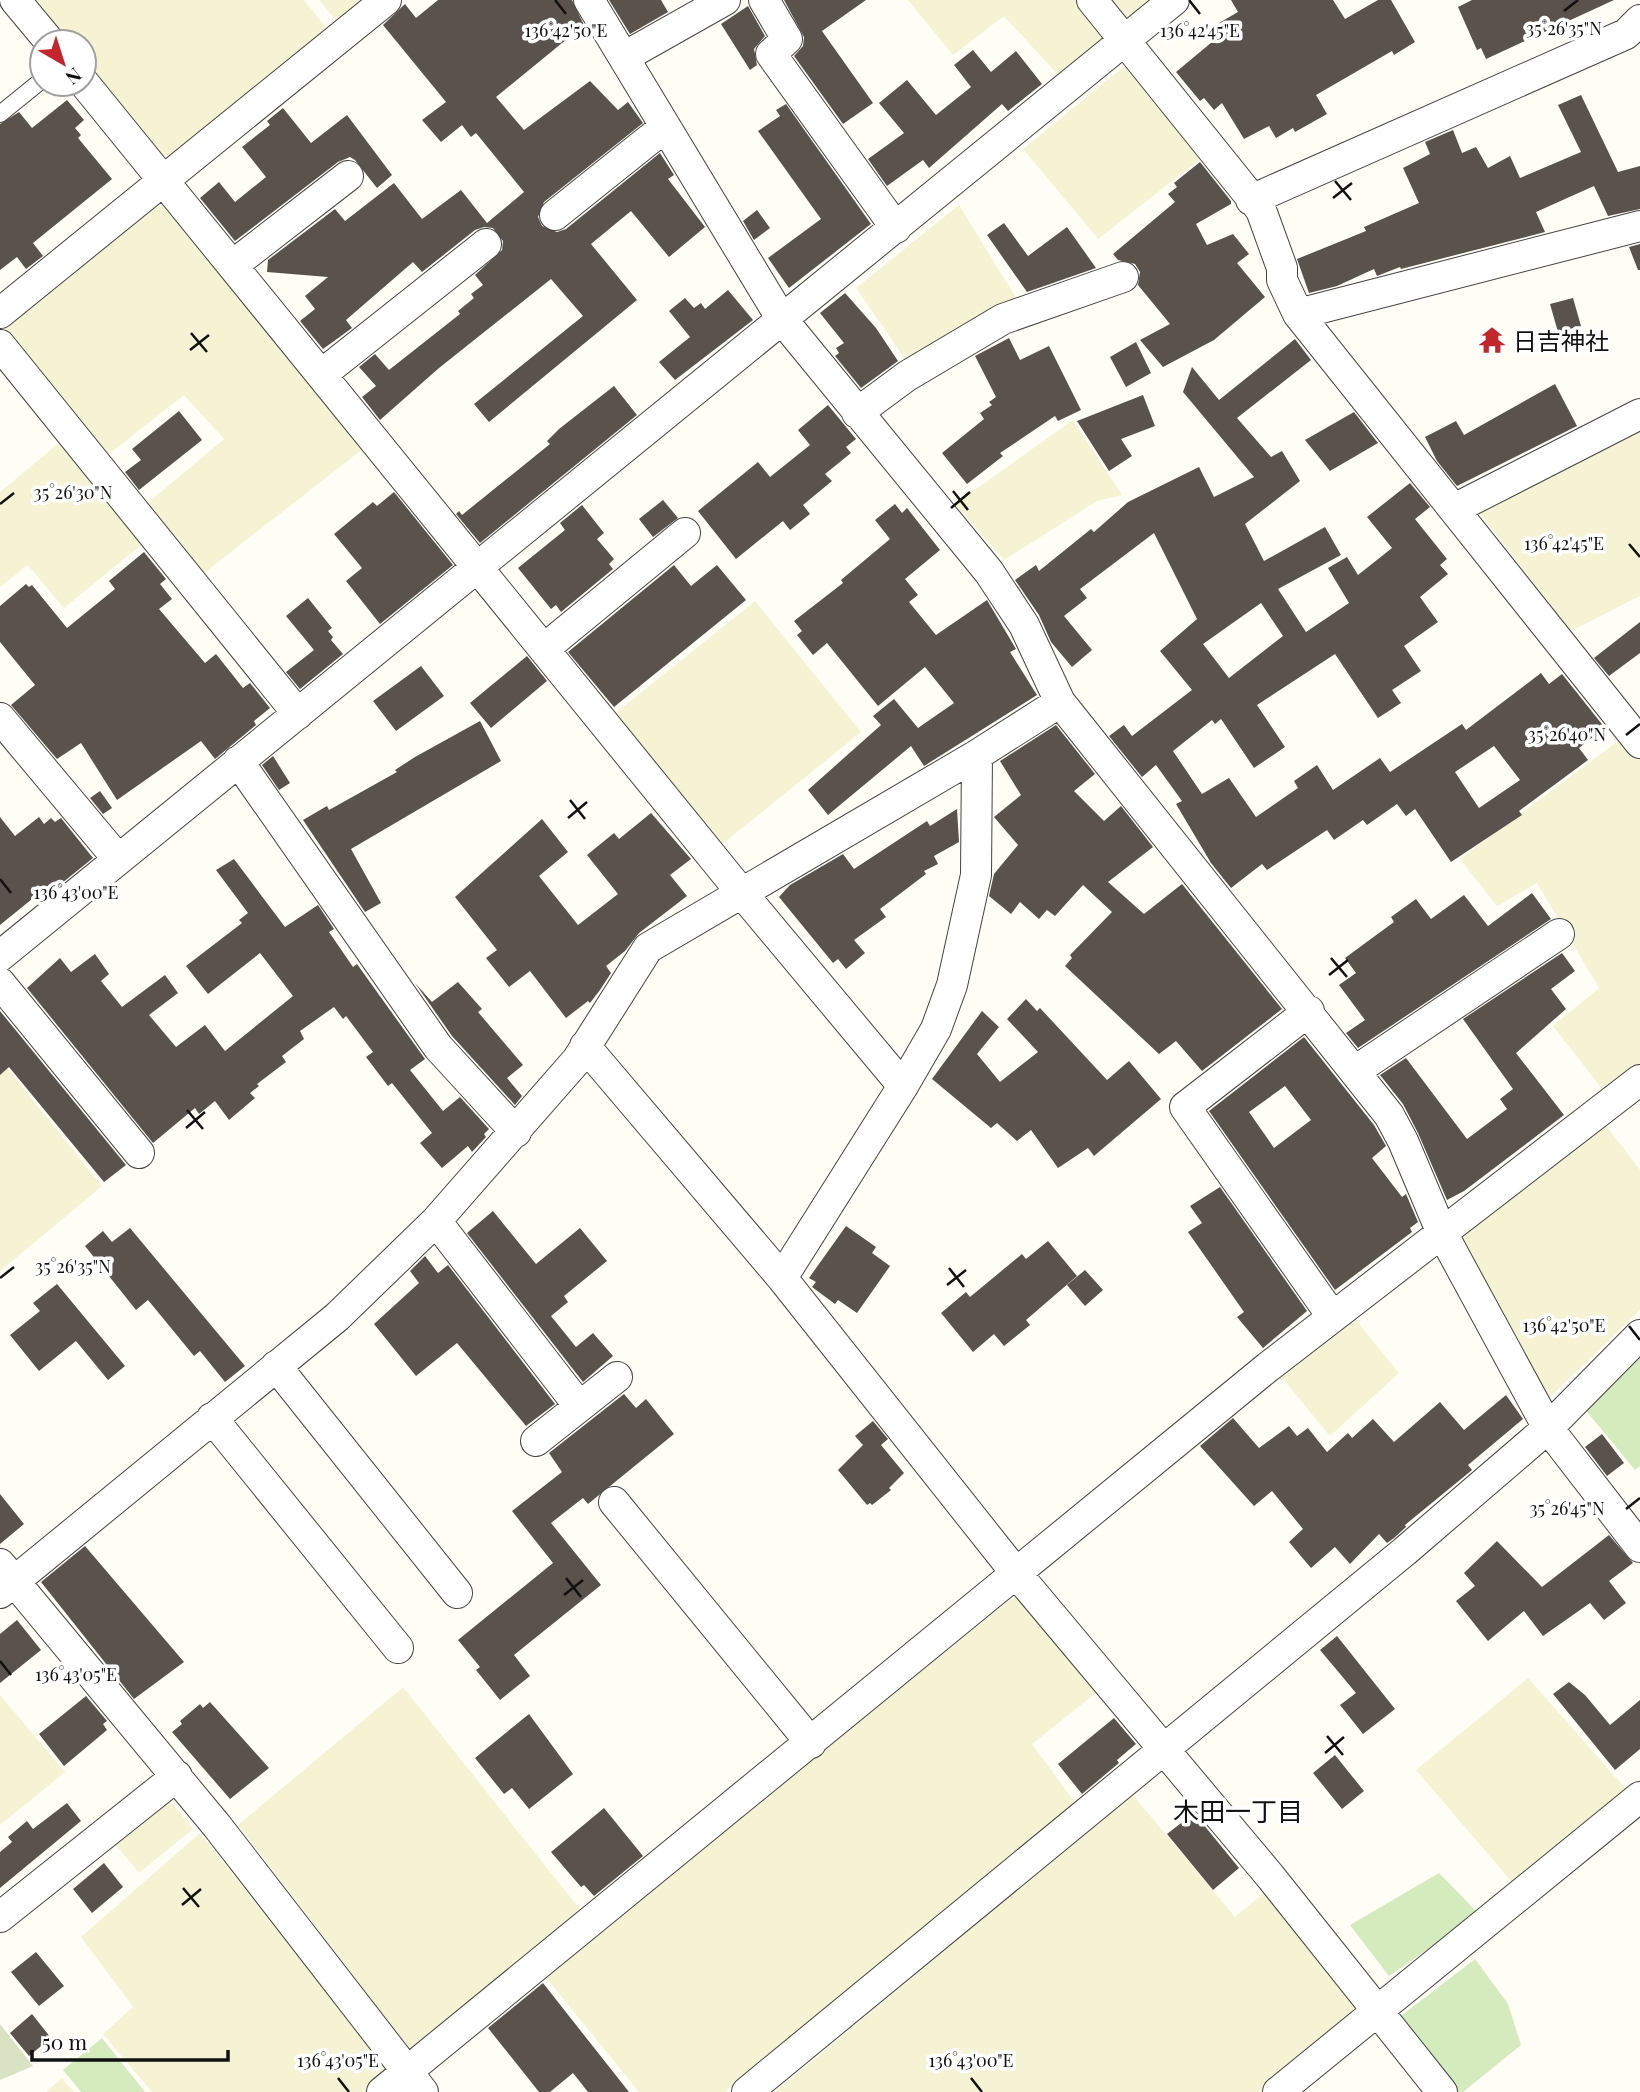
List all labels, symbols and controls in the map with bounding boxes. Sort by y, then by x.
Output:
text: 35°26'35"N [1526,16,1602,40]
text: 136°42'50"E [524,18,608,42]
text: 136°42'45"E [1160,18,1240,42]
north arrow [28,28,98,98]
text: N [61,63,88,92]
place label: 日吉神社 [1513,324,1609,356]
temple icon: 日吉神社 [1477,325,1507,355]
text: 35°26'30"N [34,480,113,504]
text: 136°42'45"E [1524,531,1604,555]
text: 35°26'40"N [1528,722,1606,746]
text: 136°43'00"E [33,880,119,904]
text: 35°26'35"N [35,1254,111,1278]
text: 136°42'50"E [1522,1313,1606,1337]
text: 35°26'45"N [1529,1496,1605,1520]
text: 136°43'05"E [35,1662,117,1686]
district label: 木田一丁目 [1173,1793,1303,1828]
scale bar [32,2018,228,2062]
text: 50 m [42,2027,88,2055]
text: 136°43'05"E [297,2048,379,2072]
text: 136°43'00"E [928,2048,1014,2072]

